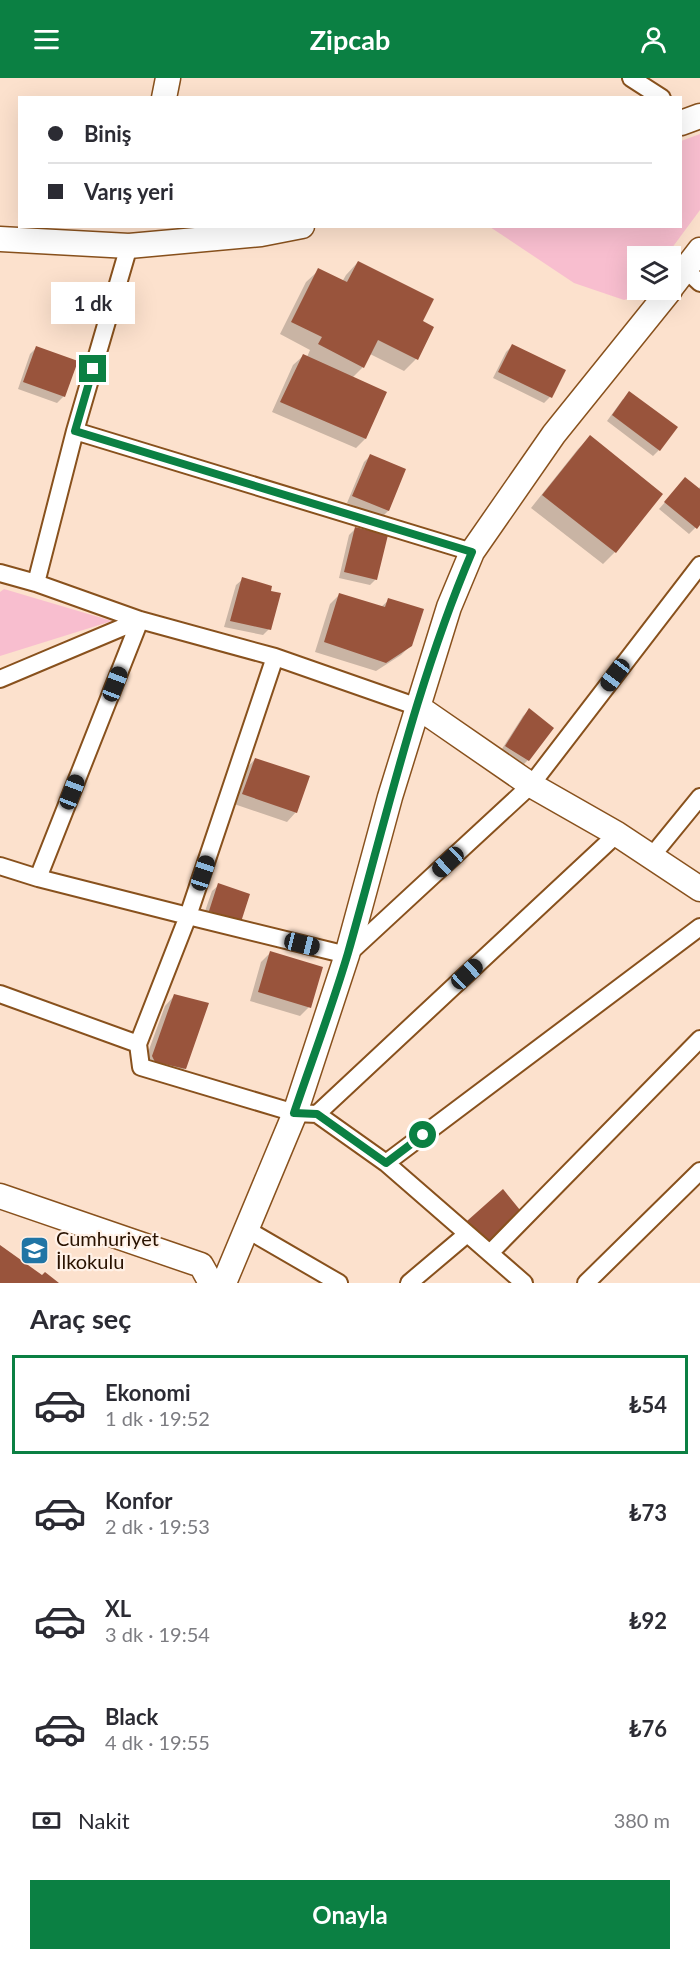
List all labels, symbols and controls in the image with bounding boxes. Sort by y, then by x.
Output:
icon: menu [30,23,63,56]
text: Zipcab [310,23,390,56]
icon: person [637,23,670,56]
text: Biniş [84,120,132,147]
text: Varış yeri [84,178,174,205]
map controls [627,246,681,300]
button: layers [627,246,681,300]
callout: 1 dk [51,282,135,324]
text: 1 dk [74,291,112,315]
route end [79,355,106,382]
car [597,655,633,695]
car [100,664,130,704]
car [57,772,87,812]
car [429,843,467,881]
car [189,853,217,893]
car [282,931,322,957]
car [448,955,486,993]
route start [409,1121,436,1148]
place label: Cumhuriyet İlkokulu [56,1226,159,1273]
school or university icon: Cumhuriyet İlkokulu [19,1234,51,1266]
text: Araç seç [30,1302,131,1335]
icon: car [33,1378,87,1432]
text: Ekonomi [105,1379,191,1406]
text: ₺54 [629,1391,667,1418]
text: 1 dk · 19:52 [105,1406,210,1430]
icon: car [33,1486,87,1540]
text: Konfor [105,1487,173,1514]
text: ₺73 [629,1499,667,1526]
text: 2 dk · 19:53 [105,1514,210,1538]
icon: car [33,1594,87,1648]
text: XL [105,1595,131,1622]
text: ₺92 [629,1607,667,1634]
text: 3 dk · 19:54 [105,1622,210,1646]
icon: car [33,1702,87,1756]
text: Black [105,1703,158,1730]
text: ₺76 [629,1715,667,1742]
text: 4 dk · 19:55 [105,1730,210,1754]
icon: cash [30,1804,63,1837]
text: Nakit [78,1807,130,1834]
text: 380 m [614,1808,670,1832]
button: Onayla [30,1880,670,1949]

